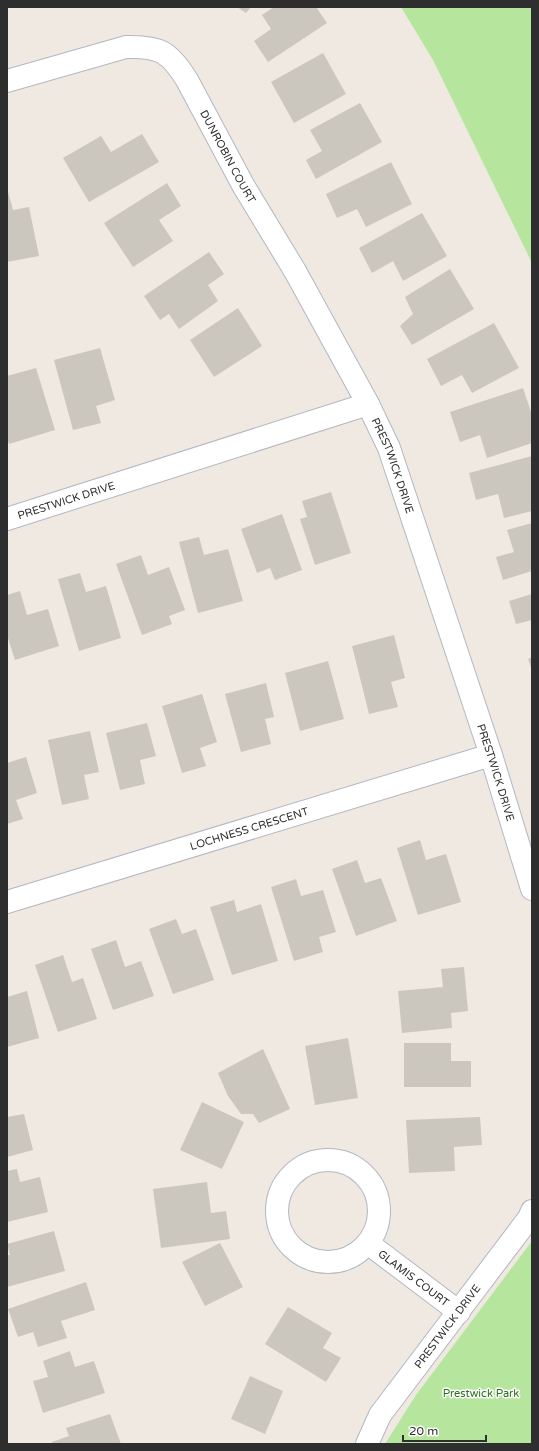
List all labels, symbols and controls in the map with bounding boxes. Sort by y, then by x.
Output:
street label: DUNROBIN COURT [197,108,258,206]
street label: PRESTWICK DRIVE [368,416,416,515]
street label: PRESTWICK DRIVE [16,479,117,522]
street label: PRESTWICK DRIVE [474,722,517,823]
street label: LOCHNESS CRESCENT [188,805,310,853]
street label: GLAMIS COURT [375,1247,452,1309]
street label: PRESTWICK DRIVE [412,1282,483,1371]
park label: Prestwick Park [443,1387,519,1400]
scale bar [403,1417,486,1443]
text: 20 m [409,1424,438,1438]

